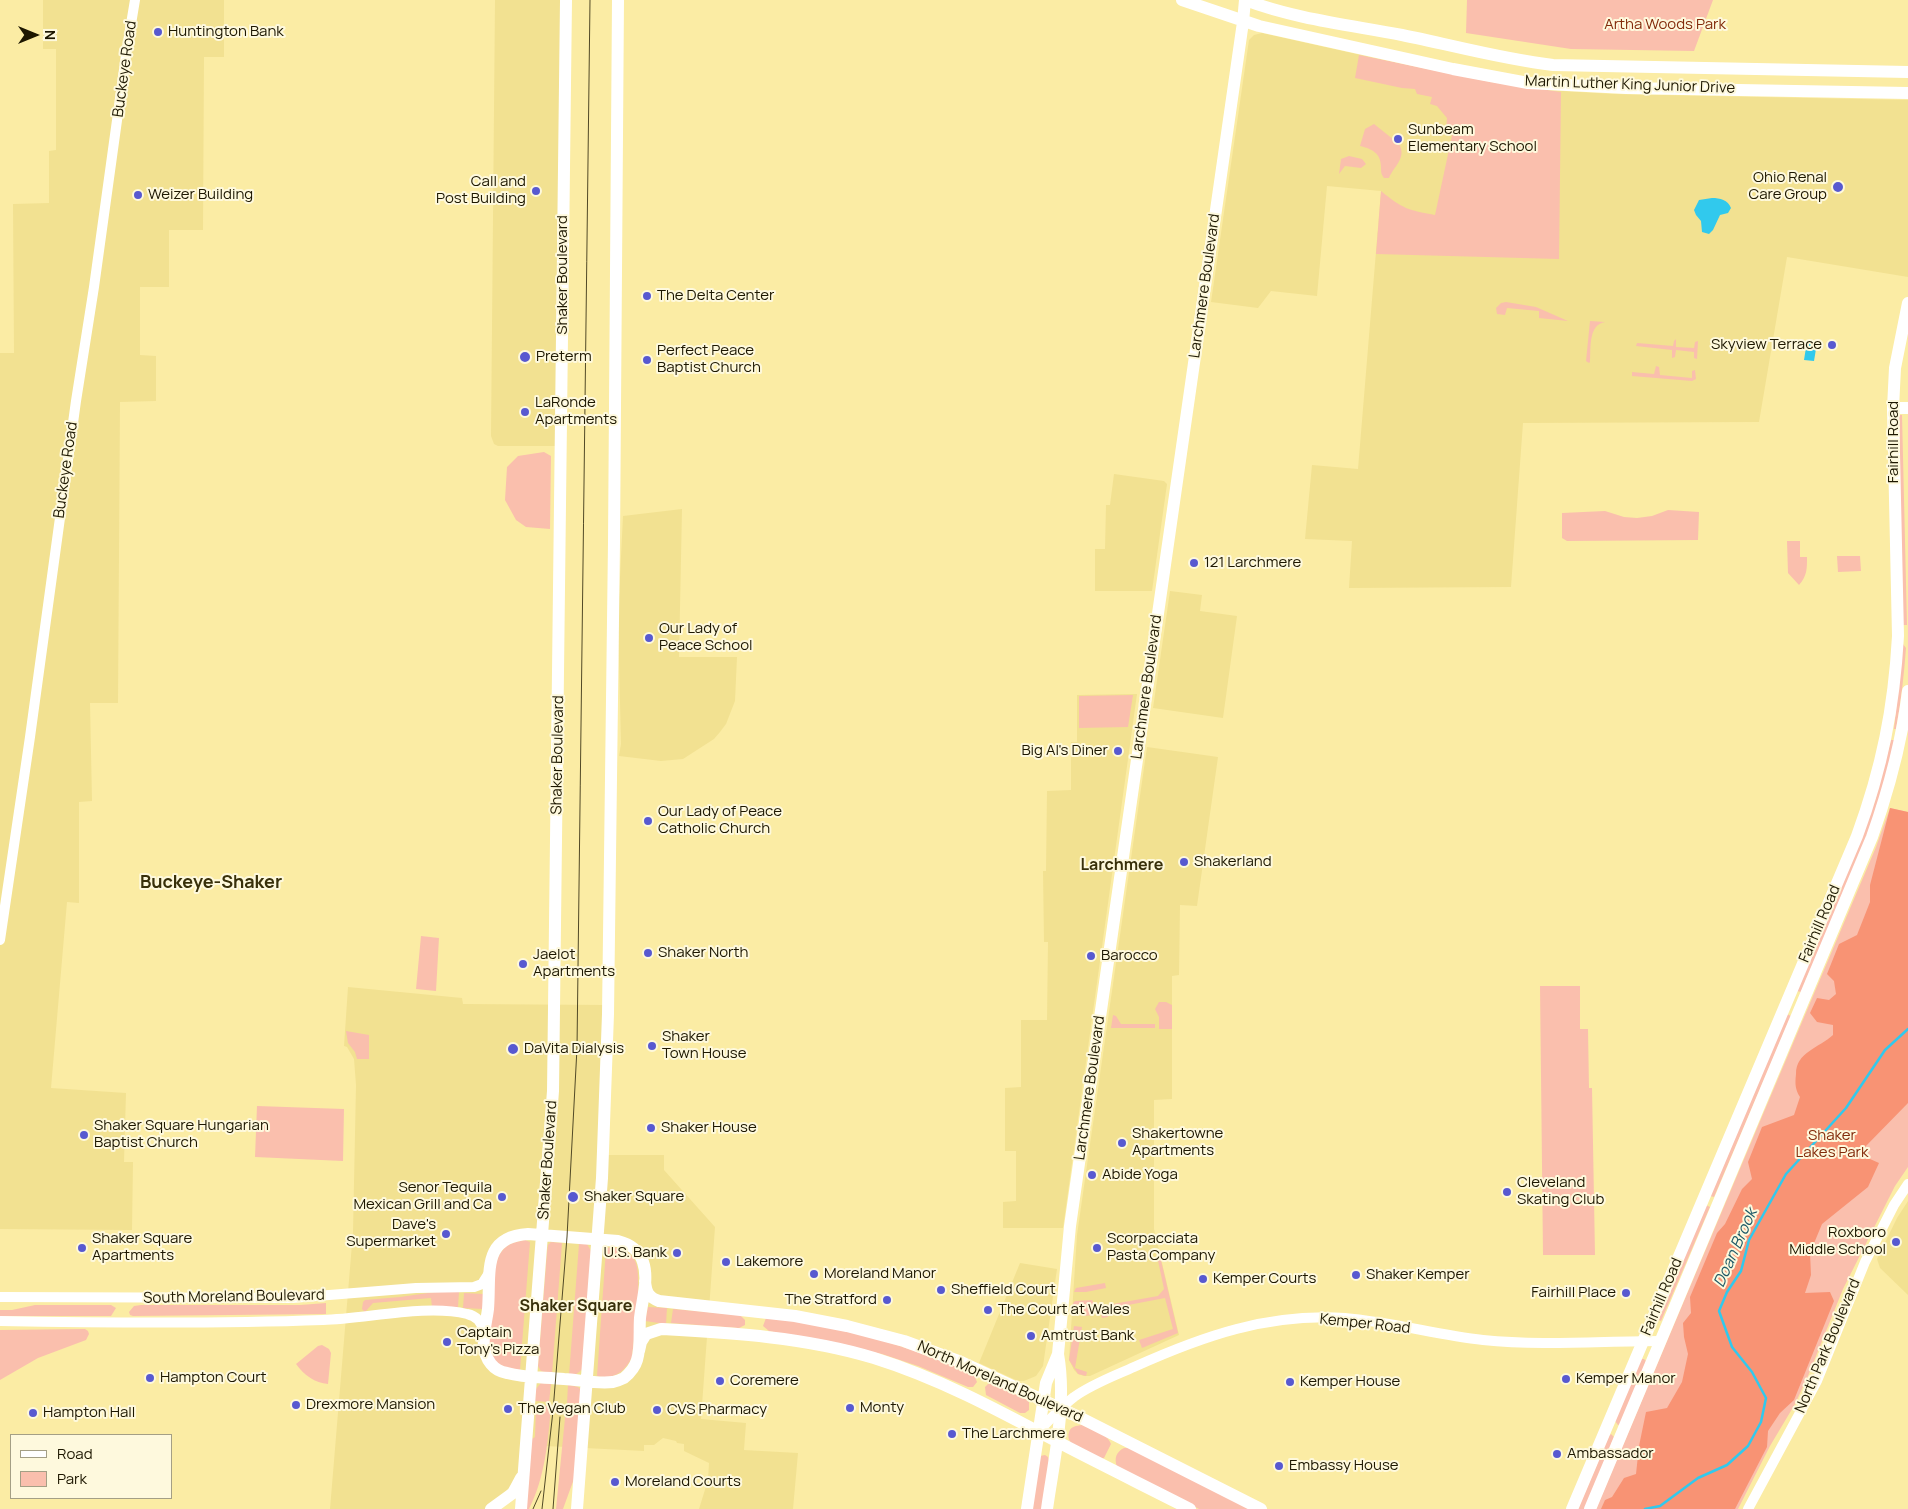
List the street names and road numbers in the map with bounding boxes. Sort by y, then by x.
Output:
street label: Buckeye Road [109,20,141,118]
street label: Martin Luther King Junior Drive [1525,72,1735,98]
street label: Larchmere Boulevard [1186,213,1224,359]
street label: Shaker Boulevard [554,215,572,335]
street label: Fairhill Road [1885,401,1903,483]
street label: Buckeye Road [50,421,82,519]
street label: Larchmere Boulevard [1128,614,1166,760]
street label: Shaker Boulevard [548,695,568,815]
street label: Fairhill Road [1796,883,1844,965]
street label: Larchmere Boulevard [1071,1015,1109,1161]
street label: Shaker Boulevard [535,1100,561,1220]
street label: Fairhill Road [1638,1256,1686,1338]
street label: North Park Boulevard [1792,1276,1864,1416]
street label: South Moreland Boulevard [143,1286,325,1308]
street label: Kemper Road [1319,1310,1411,1338]
street label: North Moreland Boulevard [915,1337,1085,1427]

